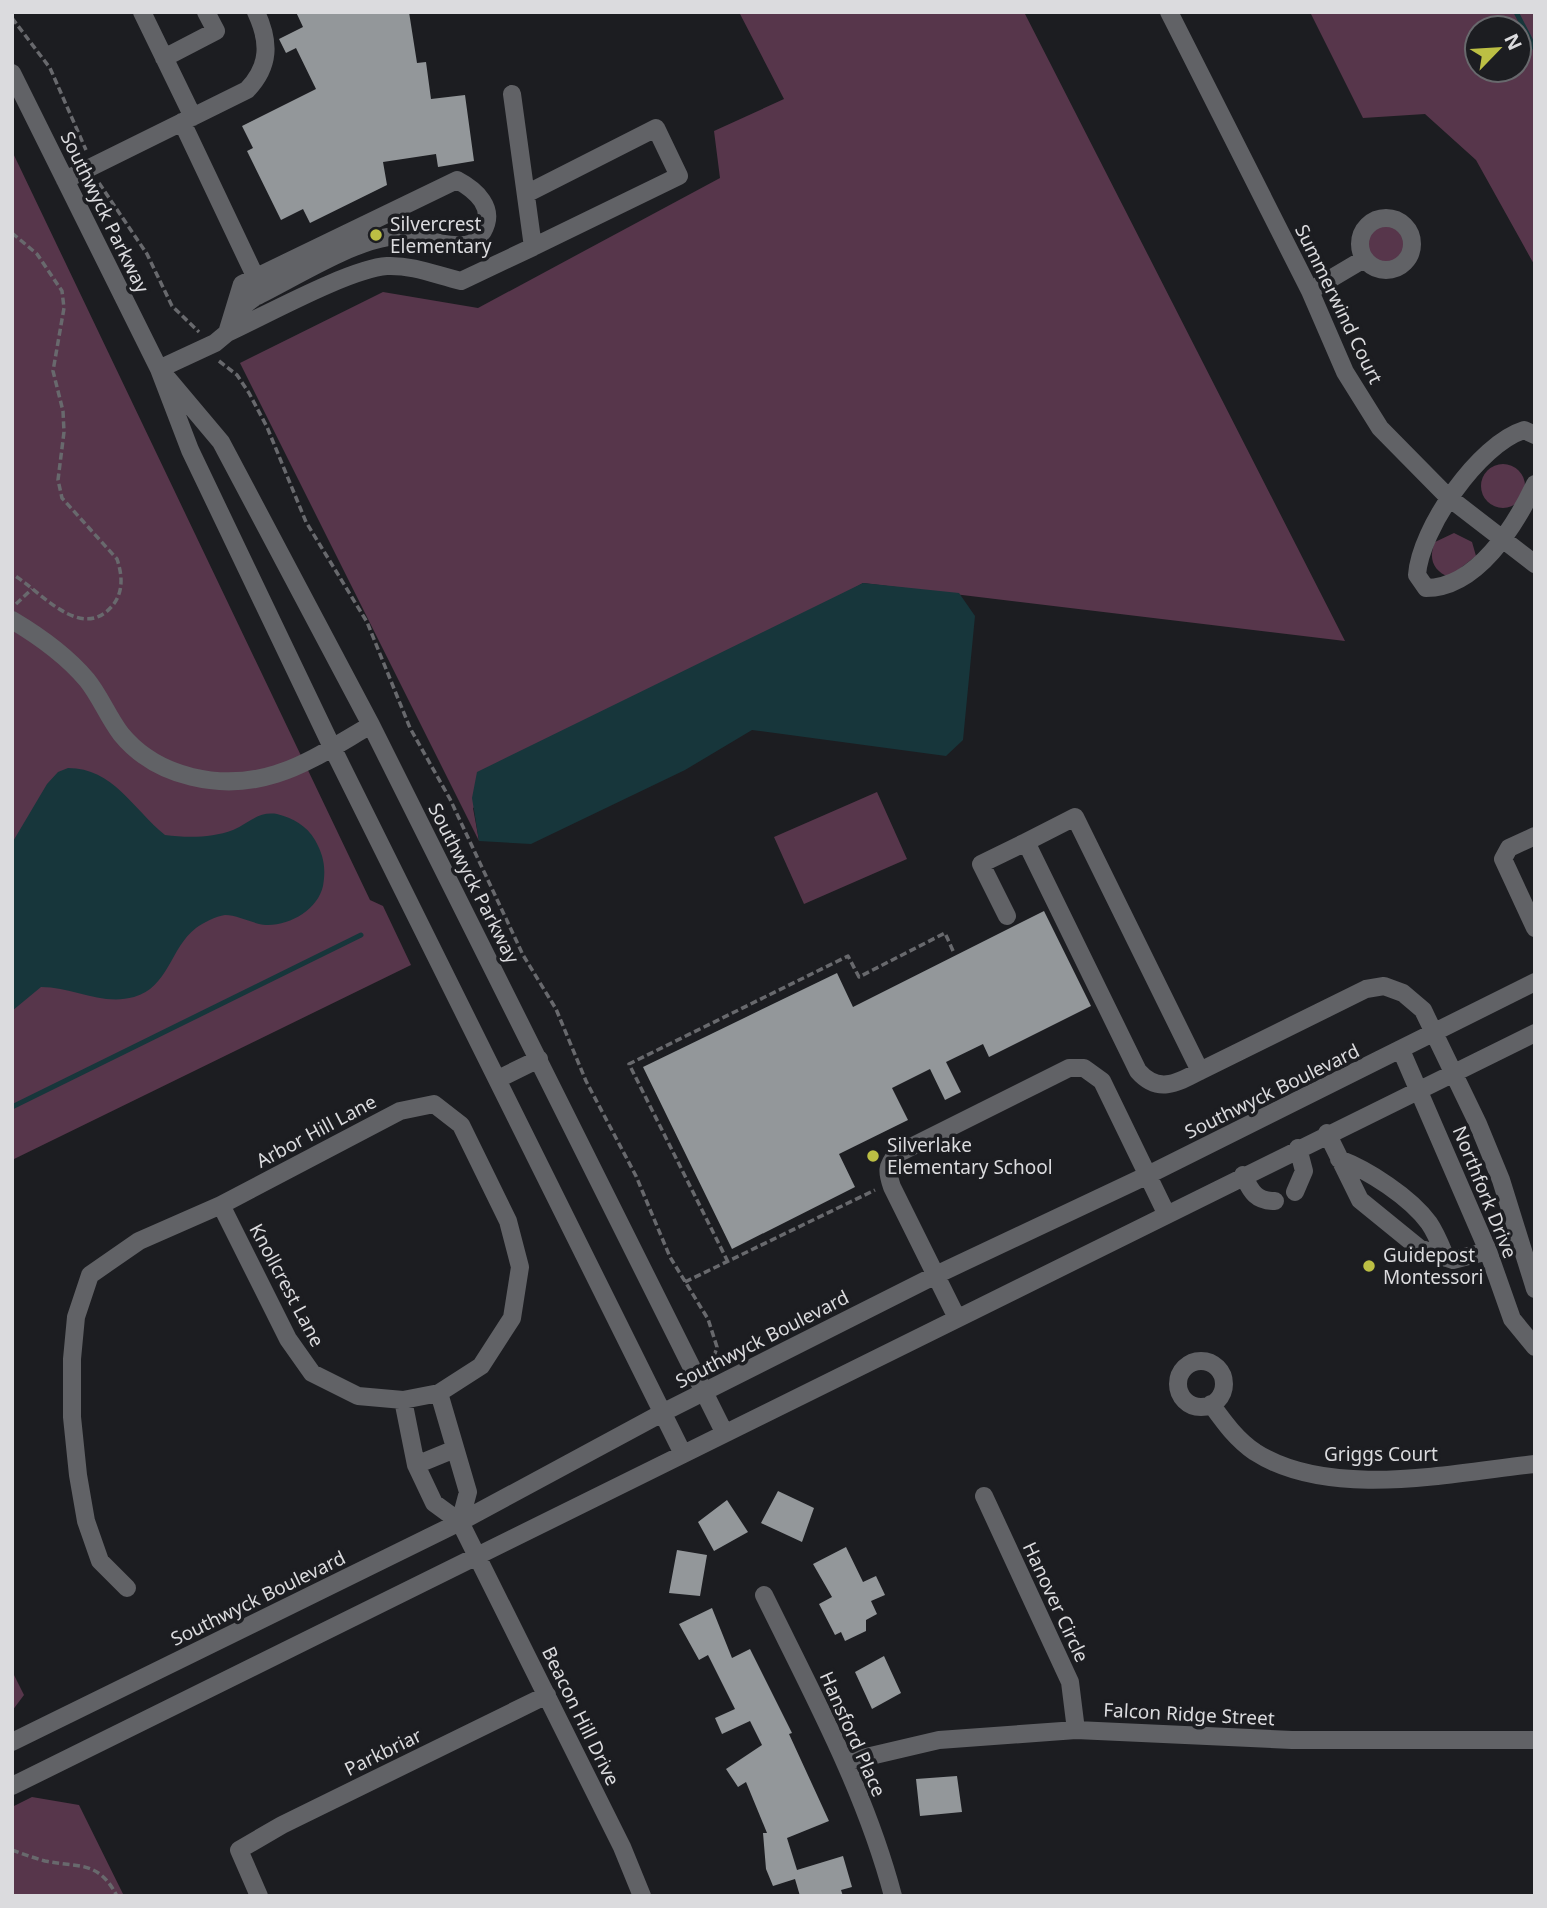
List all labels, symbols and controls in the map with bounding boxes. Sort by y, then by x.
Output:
north arrow [1463,14,1533,84]
text: N [1498,29,1528,54]
street label: Southwyck Parkway [55,127,156,297]
place label: Silvercrest Elementary [390,211,492,259]
street label: Summerwind Court [1289,220,1389,388]
marker: Silvercrest Elementary [368,227,384,243]
street label: Southwyck Parkway [422,798,526,968]
street label: Southwyck Boulevard [1180,1037,1364,1145]
street label: Arbor Hill Lane [251,1088,381,1174]
street label: Northfork Drive [1447,1122,1523,1262]
place label: Silverlake Elementary School [887,1132,1053,1180]
marker: Silverlake Elementary School [865,1148,881,1164]
street label: Knollcrest Lane [244,1219,330,1351]
place label: Guidepost Montessori [1383,1242,1484,1290]
marker: Guidepost Montessori [1361,1258,1377,1274]
street label: Southwyck Boulevard [671,1284,853,1394]
street label: Griggs Court [1324,1441,1438,1467]
street label: Hanover Circle [1017,1538,1095,1666]
street label: Southwyck Boulevard [166,1544,350,1652]
street label: Beacon Hill Drive [536,1642,626,1790]
street label: Hansford Place [814,1667,892,1801]
street label: Falcon Ridge Street [1103,1697,1275,1731]
street label: Parkbriar [340,1722,426,1782]

